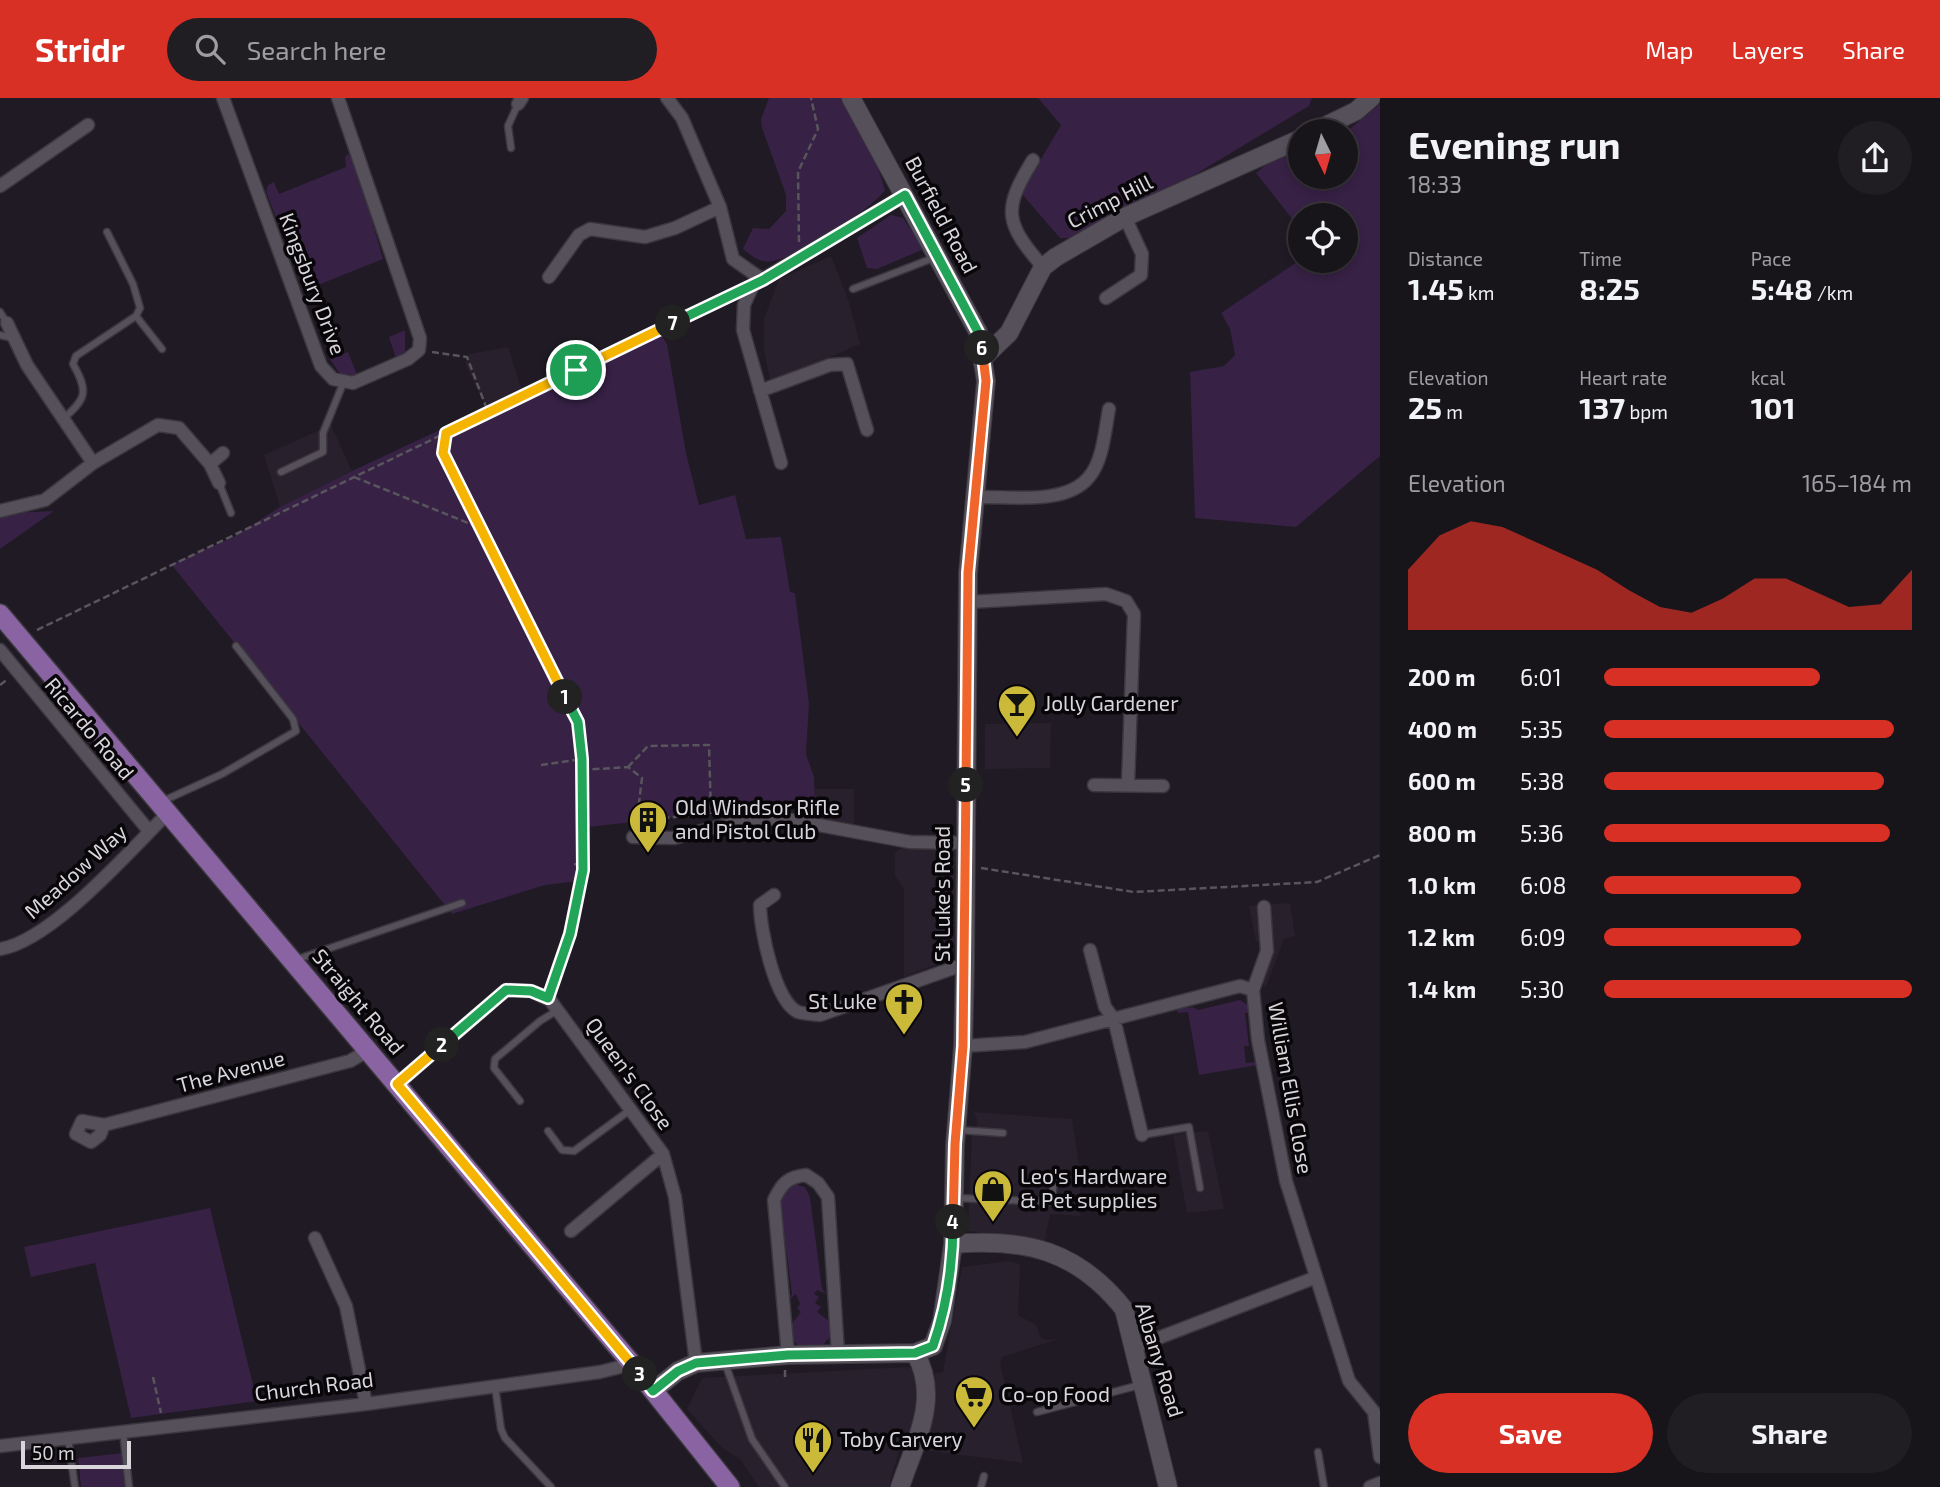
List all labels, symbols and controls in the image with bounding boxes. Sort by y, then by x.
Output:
search box [167,18,657,81]
text: Stridr [35,29,125,69]
icon: search [191,30,229,68]
text: Search here [247,34,386,65]
text: Map [1645,35,1693,64]
text: Layers [1731,35,1804,64]
text: Share [1842,35,1905,64]
north arrow [1288,119,1358,189]
map controls [1288,119,1358,273]
text: Evening run [1408,121,1621,167]
button: share [1838,121,1912,195]
street label: Burfield Road [901,152,984,277]
street label: Crimp Hill [1062,168,1157,233]
text: 18:33 [1408,170,1462,198]
button: locate [1288,203,1358,273]
street label: Kingsbury Drive [275,209,352,358]
text: Distance [1408,247,1483,270]
text: Time [1579,247,1622,270]
text: Pace [1751,247,1792,270]
text: 1.45 [1408,270,1464,306]
text: 8:25 [1579,270,1640,306]
text: 5:48 [1751,270,1813,306]
text: km [1464,281,1494,304]
text: /km [1813,281,1853,304]
pin: 7 [656,306,690,341]
text: 7 [667,311,678,334]
pin: 6 [964,330,1000,366]
text: 6 [976,336,987,359]
pin [546,340,606,400]
icon: arrive [557,351,595,389]
text: Elevation [1408,366,1489,389]
text: Heart rate [1579,366,1667,389]
text: kcal [1751,366,1785,389]
text: 25 [1408,389,1442,425]
text: 137 [1579,389,1625,425]
text: 101 [1751,389,1796,425]
text: m [1442,400,1463,423]
text: bpm [1625,400,1668,423]
text: Elevation [1408,469,1506,497]
text: 165–184 m [1802,469,1912,497]
text: 200 m [1408,663,1476,691]
text: 6:01 [1520,663,1562,691]
street label: Ricardo Road [40,672,140,784]
pin: 1 [548,680,582,714]
bar icon: Jolly Gardener [996,683,1038,738]
text: 1 [560,685,569,708]
place label: Jolly Gardener [1044,690,1179,715]
text: 400 m [1408,715,1477,743]
text: 5:35 [1520,715,1563,743]
text: 600 m [1408,767,1476,795]
text: 5:38 [1520,767,1565,795]
pin: 5 [948,768,984,802]
text: 5 [960,773,971,796]
place label: Old Windsor Rifle and Pistol Club [675,794,840,843]
building icon: Old Windsor Rifle and Pistol Club [627,799,669,854]
street label: Meadow Way [19,819,131,923]
text: 800 m [1408,819,1477,847]
text: 5:36 [1520,819,1564,847]
street label: St Luke's Road [929,826,954,962]
text: 1.0 km [1408,871,1476,899]
text: 6:08 [1520,871,1566,899]
text: 1.2 km [1408,923,1475,951]
text: 6:09 [1520,923,1566,951]
street label: Straight Road [308,943,410,1059]
text: 1.4 km [1408,975,1476,1003]
text: 5:30 [1520,975,1564,1003]
church icon: St Luke [883,981,925,1036]
place label: St Luke [808,988,877,1013]
street label: William Ellis Close [1264,1000,1319,1176]
street label: Queen's Close [580,1012,679,1135]
pin: 2 [424,1028,460,1062]
text: 2 [436,1033,447,1056]
street label: The Avenue [174,1044,287,1097]
place label: Leo's Hardware & Pet supplies [1020,1163,1167,1212]
shop icon: Leo's Hardware & Pet supplies [972,1168,1014,1223]
pin: 4 [936,1204,970,1240]
text: 4 [946,1210,959,1233]
street label: Albany Road [1131,1299,1190,1420]
pin: 3 [622,1356,658,1392]
text: 3 [634,1362,645,1385]
street label: Church Road [253,1366,375,1405]
supermarket icon: Co-op Food [953,1374,995,1429]
place label: Co-op Food [1001,1381,1110,1406]
button: Save [1408,1393,1653,1473]
button: Share [1667,1393,1912,1473]
restaurant icon: Toby Carvery [792,1419,834,1474]
place label: Toby Carvery [840,1426,963,1451]
scale bar [21,1438,131,1470]
text: 50 m [32,1441,75,1464]

